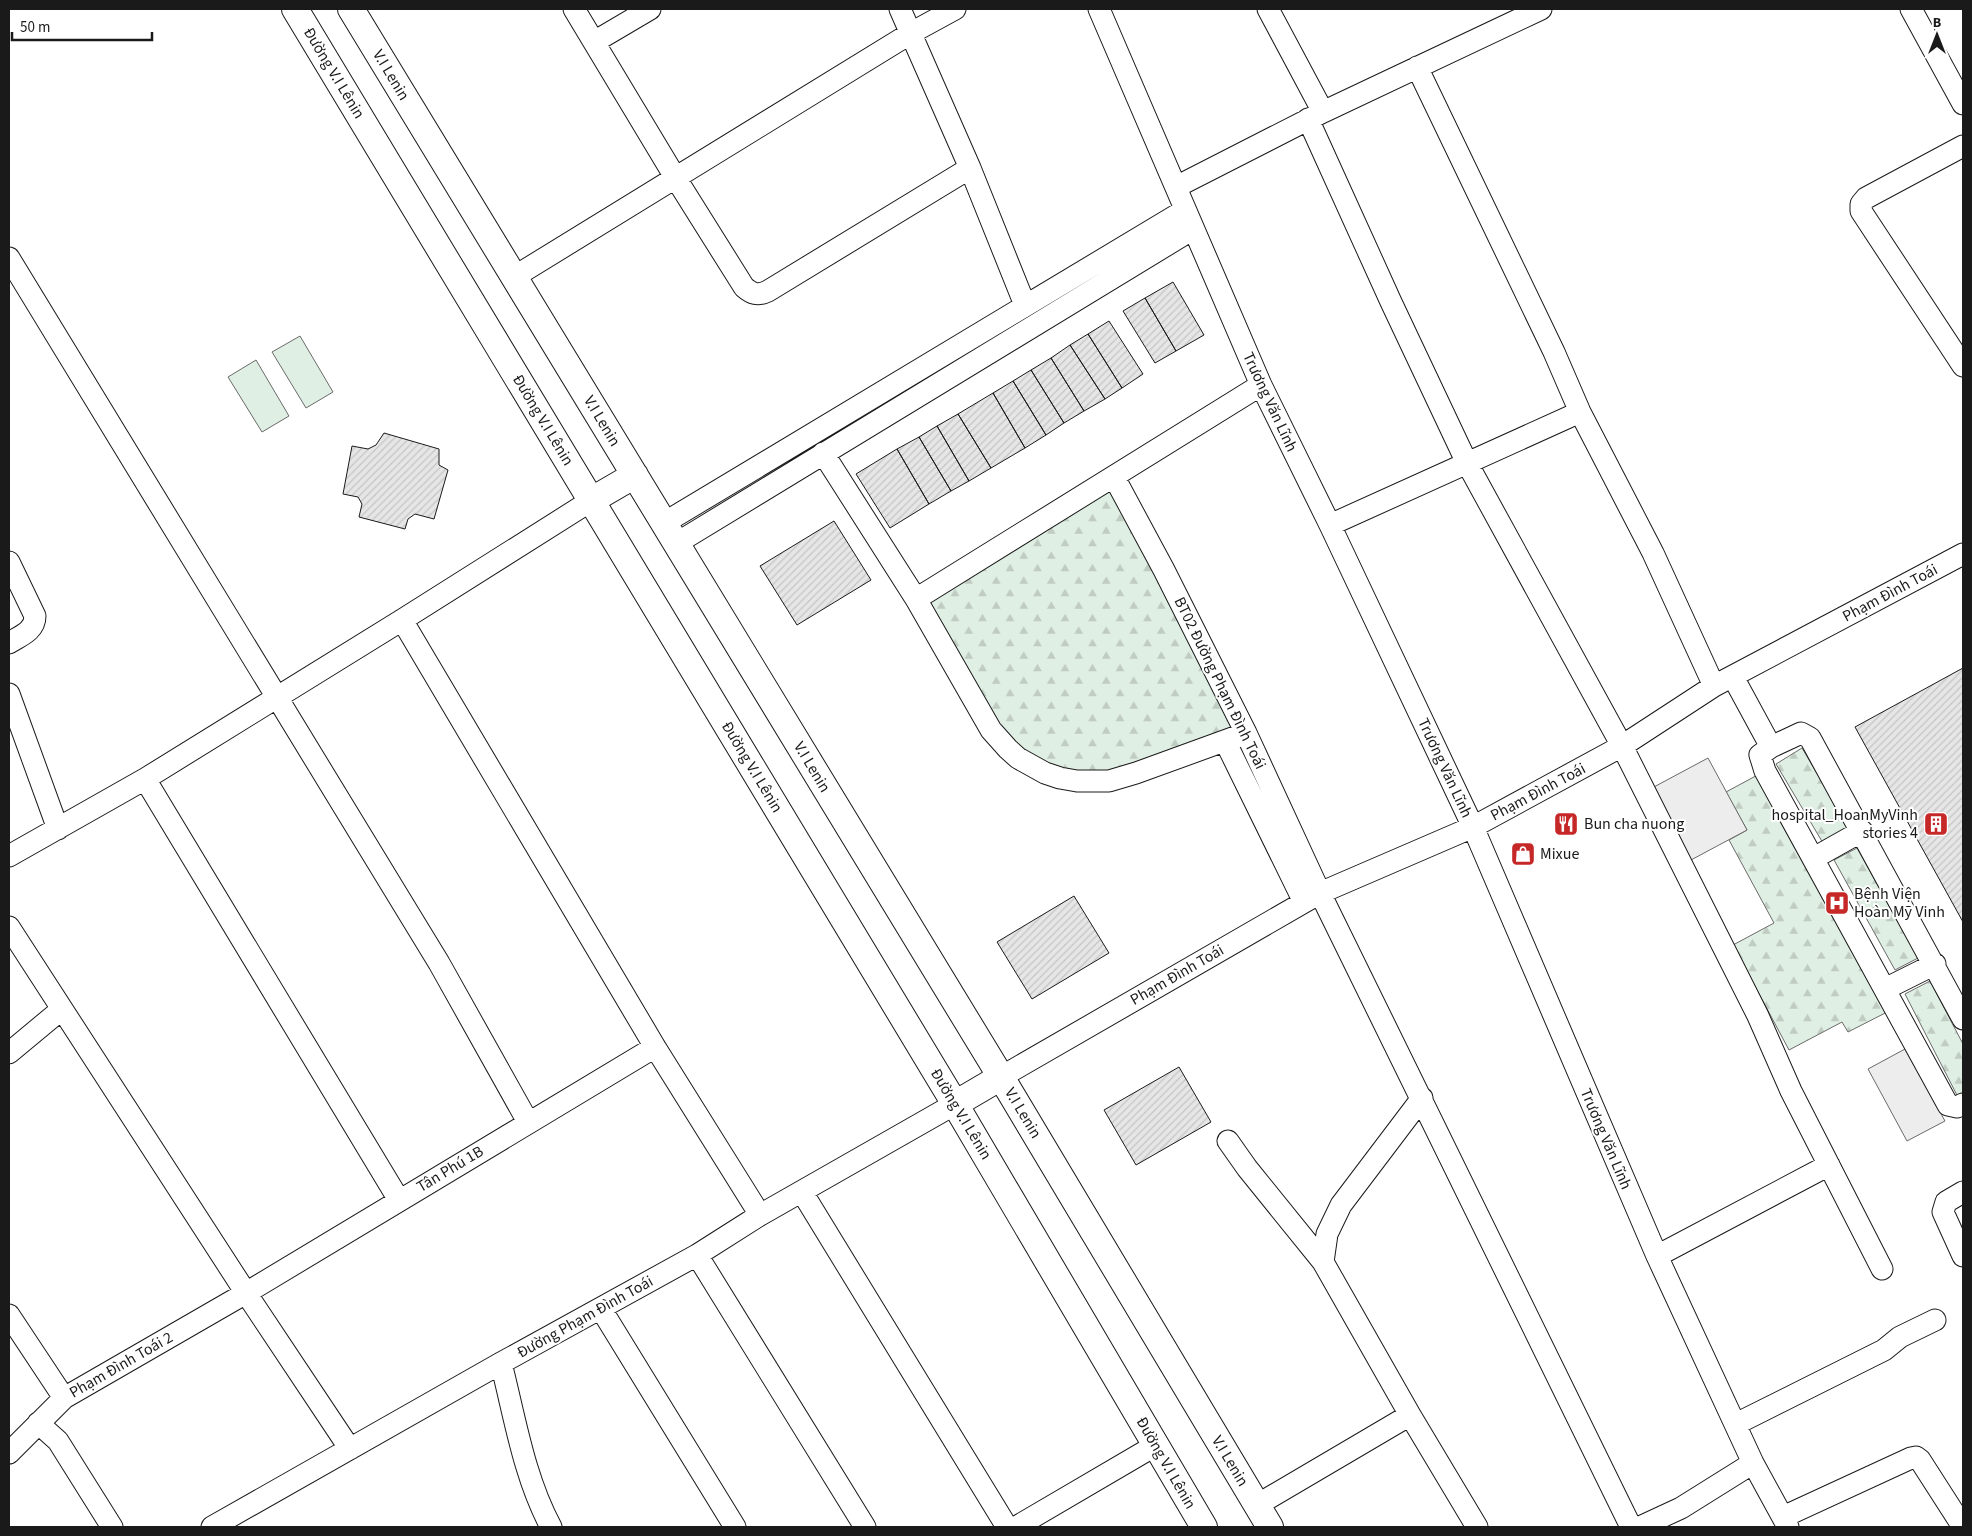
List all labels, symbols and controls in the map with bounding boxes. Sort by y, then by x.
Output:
scale bar [12,10,152,42]
north arrow [1912,10,1962,60]
text: B [1933,13,1942,33]
text: 50 m [20,17,50,38]
street label: Đường V.I Lênin [298,23,370,123]
street label: V.I Lenin [367,46,415,104]
street label: Trương Văn Lĩnh [1237,348,1303,456]
street label: Đường V.I Lênin [507,370,579,470]
street label: V.I Lenin [578,392,626,450]
street label: Phạm Đình Toái [1838,559,1942,627]
street label: BT02 Đường Phạm Đình Toái [1169,593,1271,773]
street label: Trương Văn Lĩnh [1412,714,1478,822]
street label: Đường V.I Lênin [716,717,788,817]
street label: V.I Lenin [788,738,836,796]
street label: Phạm Đình Toái [1486,758,1590,826]
place label: hospital_HoanMyVinh stories 4 [1772,804,1918,844]
restaurant icon: Bun cha nuong [1553,811,1579,837]
building icon: hospital_HoanMyVinh stories 4 [1923,811,1949,837]
place label: Bun cha nuong [1584,813,1684,835]
shop icon: Mixue [1510,841,1536,867]
place label: Mixue [1540,843,1579,865]
place label: Bệnh Viện Hoàn Mỹ Vinh [1854,883,1945,923]
hospital icon: Bệnh Viện Hoàn Mỹ Vinh [1824,890,1850,916]
street label: Phạm Đình Toái [1126,939,1228,1011]
street label: Đường V.I Lênin [925,1064,997,1164]
street label: V.I Lenin [999,1084,1047,1142]
street label: Trương Văn Lĩnh [1575,1085,1637,1193]
street label: Tân Phú 1B [412,1140,488,1198]
street label: Đường Phạm Đình Toái [513,1270,657,1364]
street label: Phạm Đình Toái 2 [65,1326,177,1404]
street label: Đường V.I Lênin [1131,1413,1201,1513]
street label: V.I Lenin [1206,1432,1254,1490]

